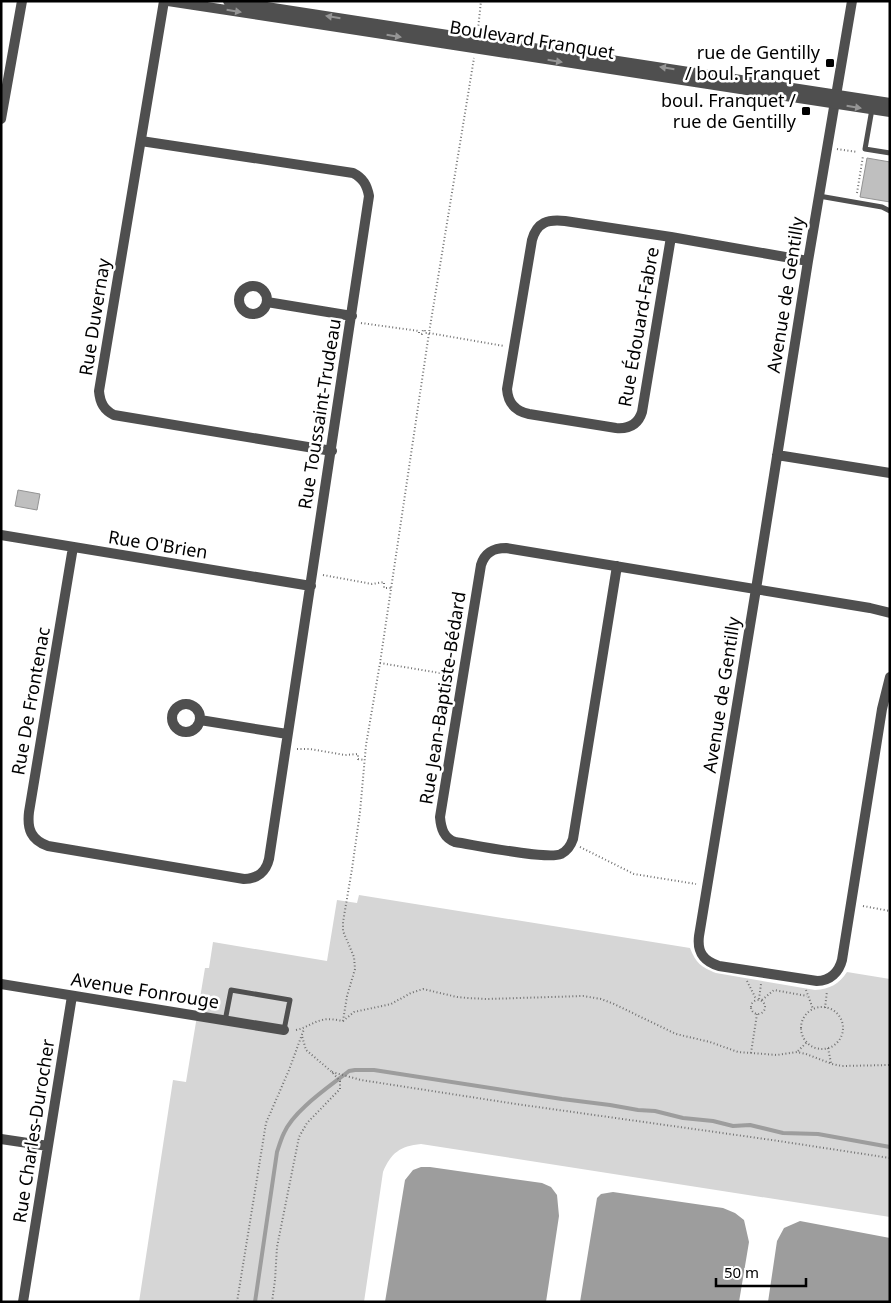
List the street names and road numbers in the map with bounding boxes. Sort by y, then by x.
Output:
street label: Boulevard Franquet [448,14,617,64]
street label: Avenue de Gentilly [761,214,809,375]
street label: Rue Édouard-Fabre [612,245,664,409]
street label: Rue Duvernay [73,256,115,377]
street label: Rue Toussaint-Trudeau [292,317,346,511]
street label: Rue O'Brien [107,524,210,564]
street label: Rue Jean-Baptiste-Bédard [413,590,471,806]
street label: Avenue de Gentilly [697,614,745,775]
street label: Rue De Frontenac [5,625,55,777]
street label: Avenue Fonrouge [69,966,221,1014]
street label: Rue Charles-Durocher [7,1037,59,1225]

